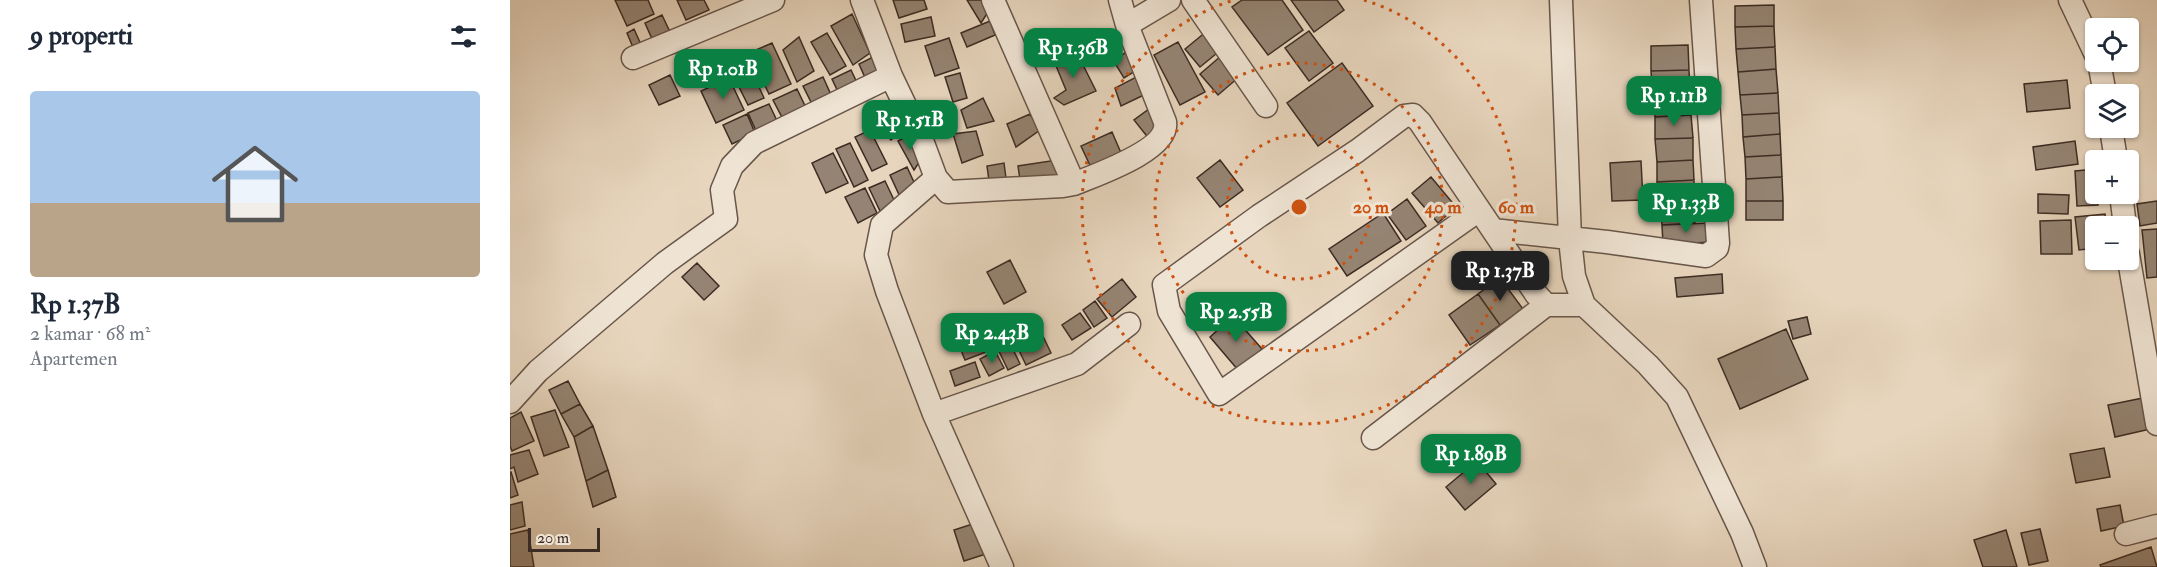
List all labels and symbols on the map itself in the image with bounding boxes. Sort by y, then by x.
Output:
pin: Rp 1.36B [1011,28,1135,79]
pin: Rp 1.01B [661,49,785,100]
pin: Rp 1.11B [1612,76,1736,127]
pin: Rp 1.51B [848,100,972,151]
pin: Rp 1.33B [1624,183,1748,234]
text: 20 m [1353,196,1390,219]
text: 40 m [1424,196,1462,219]
text: 60 m [1498,196,1535,219]
centre of rings [1289,197,1309,217]
pin: Rp 1.37B [1438,251,1562,302]
pin: Rp 2.55B [1174,292,1298,343]
pin: Rp 2.43B [930,313,1054,364]
pin: Rp 1.89B [1409,434,1533,485]
scale bar [528,525,600,552]

